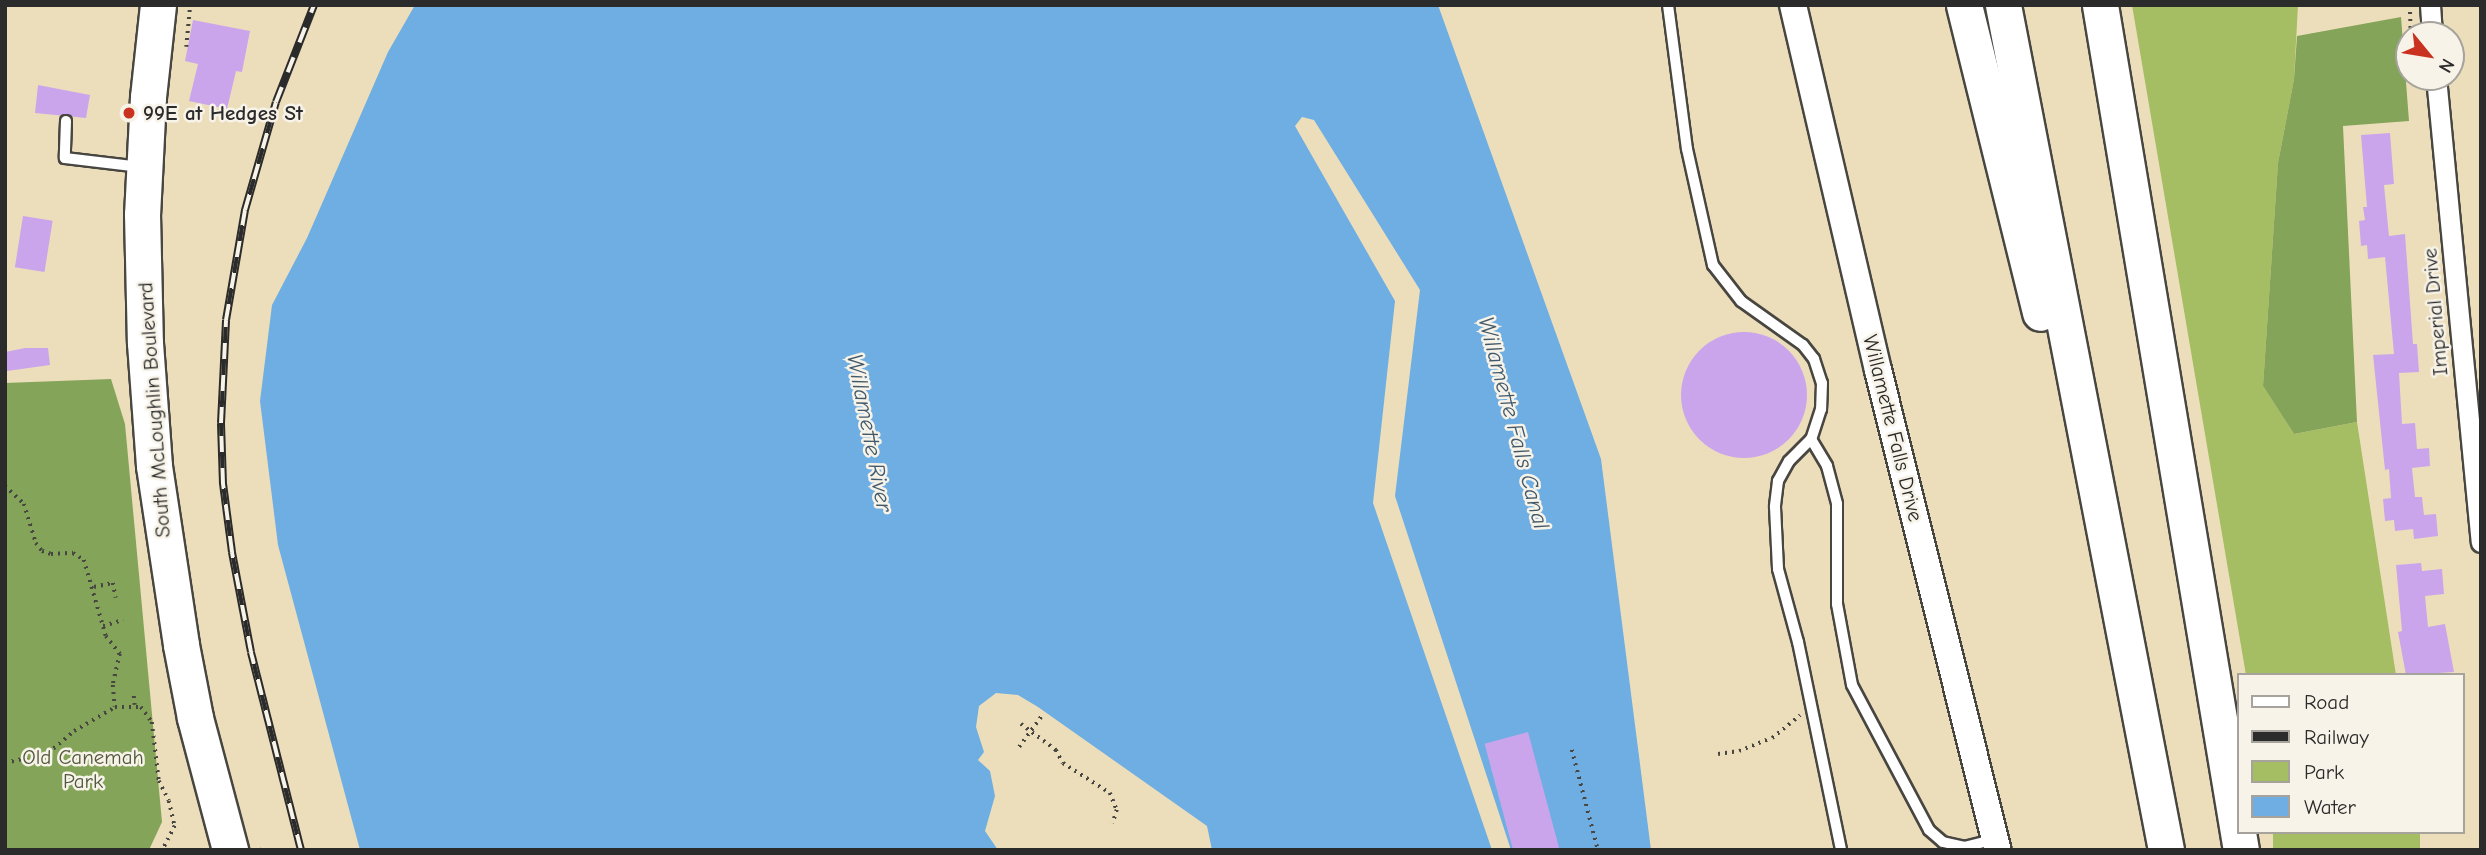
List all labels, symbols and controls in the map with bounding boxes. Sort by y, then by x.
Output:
north arrow [2395,21,2465,91]
text: N [2434,55,2459,76]
place label: 99E at Hedges St [143,100,303,126]
marker: 99E at Hedges St [121,105,137,121]
street label: Imperial Drive [2417,247,2453,377]
street label: South McLoughlin Boulevard [133,282,175,538]
water label: Willamette Falls Canal [1471,314,1555,532]
street label: Willamette Falls Drive [1858,332,1928,524]
water label: Willamette River [840,352,898,514]
legend [2238,673,2465,834]
text: Road [2304,690,2349,714]
text: Railway [2304,725,2369,749]
park label: Old Canemah Park [22,744,144,794]
text: Park [2304,760,2344,784]
text: Water [2304,795,2356,819]

